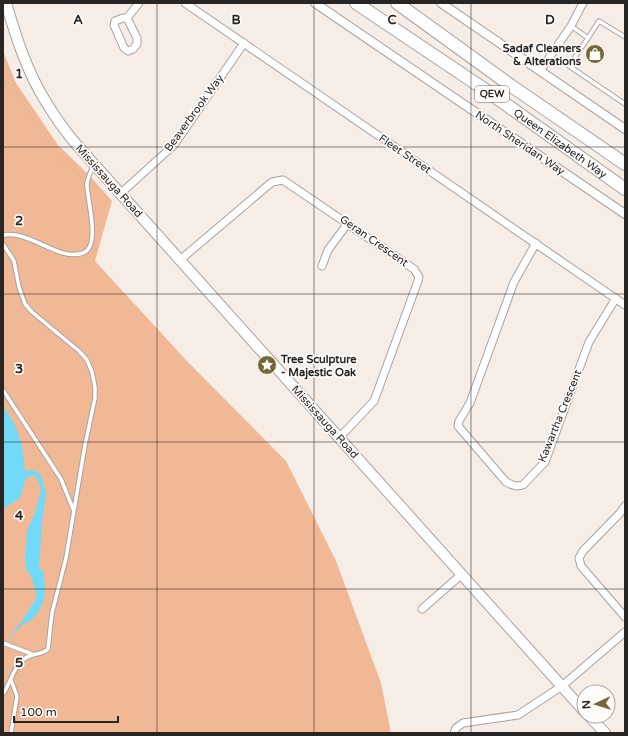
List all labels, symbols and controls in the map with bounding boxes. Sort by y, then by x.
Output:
text: A [73,12,83,28]
text: B [231,12,241,28]
text: C [387,12,397,28]
text: D [545,12,555,28]
place label: Sadaf Cleaners & Alterations [503,42,582,68]
shop icon: Sadaf Cleaners & Alterations [584,43,606,65]
text: 1 [15,66,23,82]
street label: Beaverbrook Way [162,72,226,154]
road number: QEW [475,86,509,102]
street label: Queen Elizabeth Way [511,106,610,181]
street label: North Sheridan Way [473,108,567,178]
street label: Fleet Street [376,132,434,176]
street label: Mississauga Road [73,142,145,220]
text: 2 [15,213,23,229]
street label: Geran Crescent [337,213,411,269]
place label: Tree Sculpture - Majestic Oak [280,353,357,380]
place icon: Tree Sculpture - Majestic Oak [256,354,278,376]
text: 3 [15,361,23,377]
street label: Kawartha Crescent [536,368,584,464]
street label: Mississauga Road [289,383,361,461]
text: 4 [15,508,24,524]
text: 5 [15,655,23,671]
north arrow [576,684,616,724]
scale bar [14,698,118,724]
text: N [580,700,593,710]
text: 100 m [20,705,57,719]

